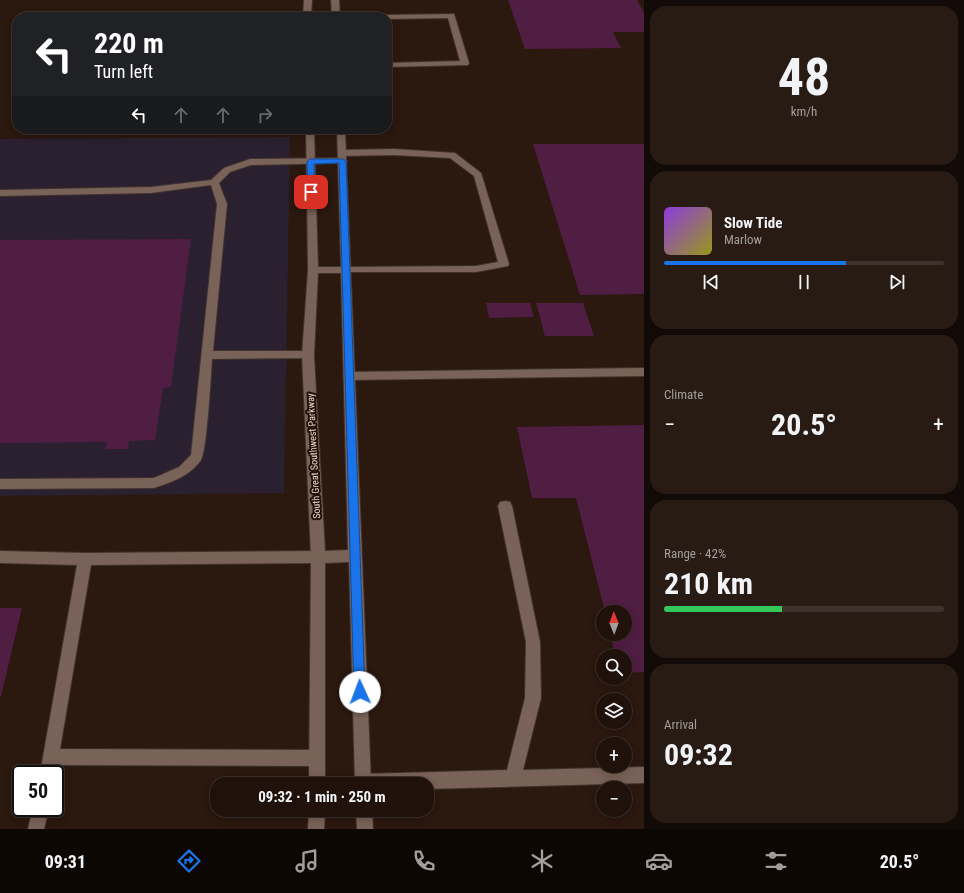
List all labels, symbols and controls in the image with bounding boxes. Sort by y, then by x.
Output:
text: 220 m [94,27,164,60]
icon: left [28,28,80,80]
text: 48 [778,47,830,108]
text: Turn left [94,61,153,82]
icon: left [128,104,150,126]
icon: ahead [170,104,192,126]
icon: ahead [212,104,234,126]
icon: right [254,104,276,126]
text: km/h [791,104,817,119]
pin [294,175,328,209]
icon: arrive [300,181,322,203]
text: Slow Tide [724,214,782,232]
text: Marlow [724,232,762,247]
icon: previous [700,271,722,293]
icon: pause [793,271,815,293]
icon: next [886,271,908,293]
text: Climate [664,387,703,402]
street label: South Great Southwest Parkway [305,393,322,519]
text: 20.5° [771,407,837,442]
text: − [664,412,675,437]
text: + [933,412,944,437]
text: Range · 42% [664,546,726,561]
text: 210 km [664,566,753,601]
north arrow [596,605,632,641]
map controls [596,605,632,817]
button: search [596,649,632,685]
position arrow [339,671,381,713]
button: layers [596,693,632,729]
text: Arrival [664,717,697,732]
button: + [596,737,632,773]
text: 09:32 [664,737,733,772]
speed limit sign: 50 [12,765,64,817]
button: − [596,781,632,817]
text: 09:32 · 1 min · 250 m [258,788,386,806]
icon: directions [175,847,203,875]
icon: music [293,847,321,875]
icon: phone [410,847,438,875]
icon: climate [528,847,556,875]
icon: car [645,847,673,875]
icon: filters [762,847,790,875]
text: 09:31 [45,851,86,872]
text: 20.5° [880,851,919,872]

